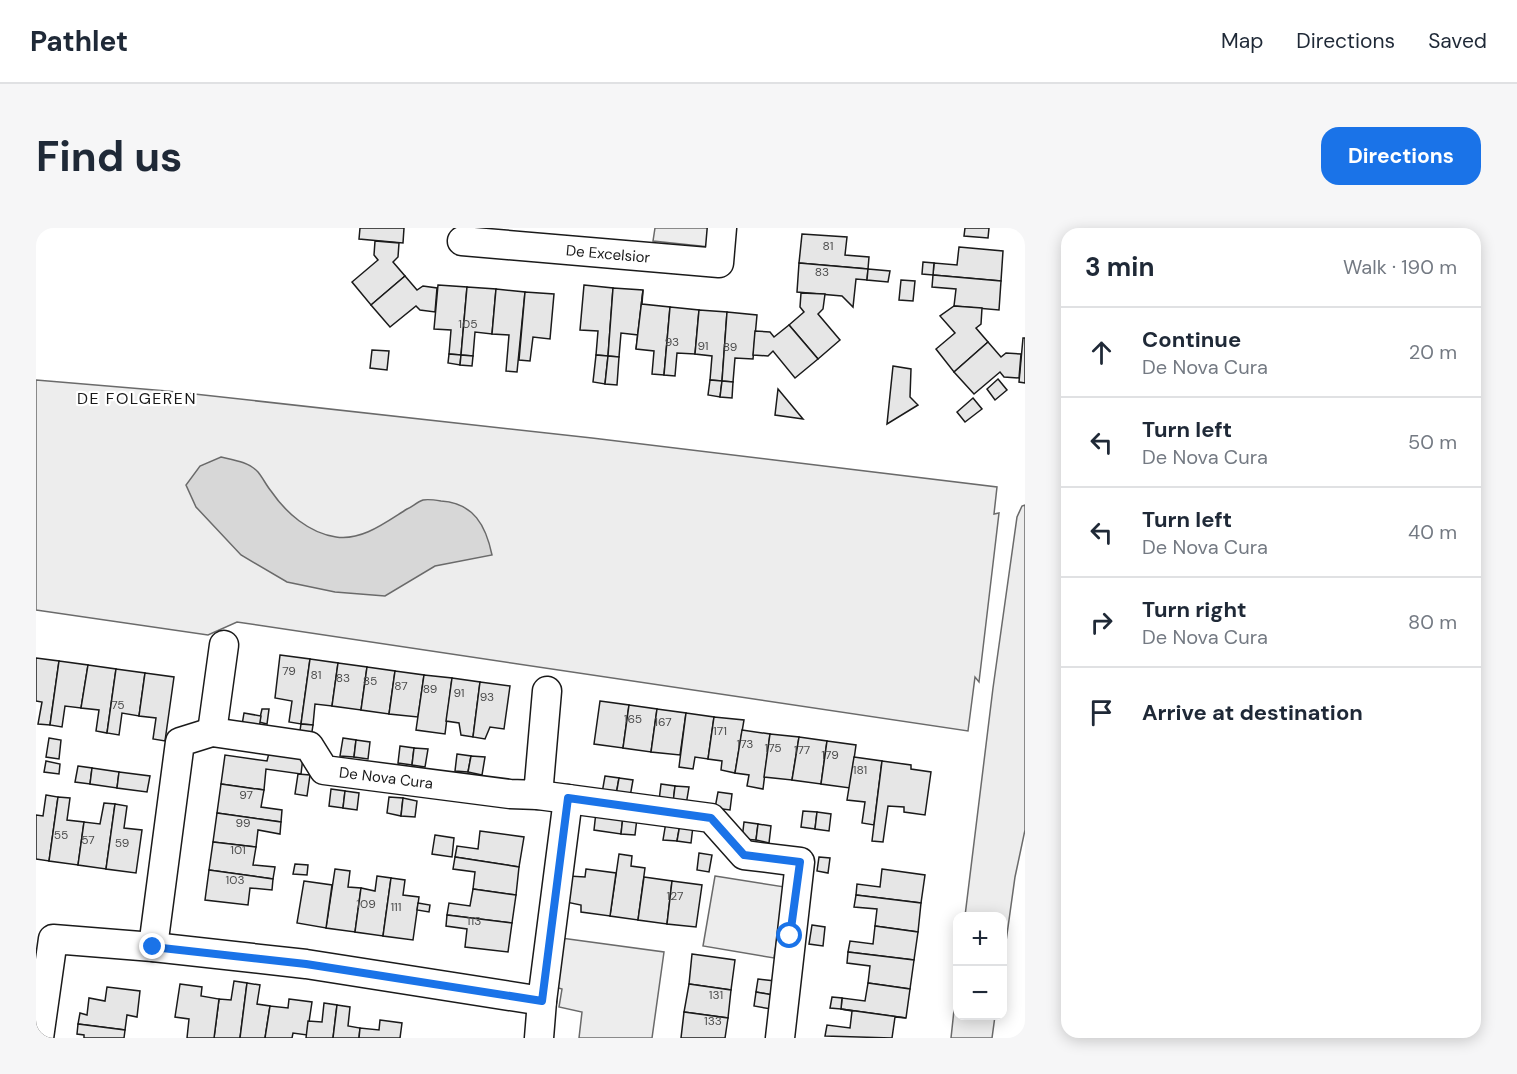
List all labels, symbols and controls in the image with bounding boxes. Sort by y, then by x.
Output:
text: Pathlet [30,23,128,60]
text: Map [1221,27,1263,55]
text: Directions [1296,27,1395,55]
text: Saved [1428,27,1487,55]
button: Directions [1321,127,1481,185]
text: Find us [36,129,182,184]
house number: 81 [823,238,833,254]
street label: De Excelsior [565,240,651,268]
text: 3 min [1085,250,1154,284]
text: Walk · 190 m [1343,254,1457,280]
house number: 83 [815,264,829,280]
house number: 105 [458,316,478,332]
text: Continue [1142,325,1241,354]
house number: 93 [665,334,679,350]
icon: ahead [1085,336,1118,369]
house number: 91 [697,338,709,354]
house number: 89 [723,339,737,355]
text: 20 m [1409,339,1457,365]
text: De Nova Cura [1142,354,1268,380]
district label: DE FOLGEREN [77,388,197,409]
text: Turn left [1142,415,1232,444]
icon: left [1085,426,1118,459]
text: 50 m [1408,429,1457,455]
text: De Nova Cura [1142,444,1268,470]
text: Turn left [1142,505,1232,534]
icon: left [1085,516,1118,549]
text: 40 m [1408,519,1457,545]
text: De Nova Cura [1142,534,1268,560]
text: Turn right [1142,595,1247,624]
icon: right [1085,606,1118,639]
text: 80 m [1408,609,1457,635]
text: De Nova Cura [1142,624,1268,650]
house number: 79 [282,663,296,679]
house number: 81 [311,667,321,683]
house number: 83 [336,670,350,686]
house number: 85 [363,673,377,689]
house number: 87 [394,678,408,694]
house number: 89 [423,681,437,697]
house number: 91 [453,685,465,701]
house number: 93 [480,689,494,705]
icon: arrive [1085,696,1118,729]
house number: 75 [111,697,125,713]
text: Arrive at destination [1142,698,1363,727]
house number: 165 [624,711,642,727]
house number: 167 [654,714,672,730]
house number: 171 [713,723,727,739]
house number: 173 [737,736,753,752]
house number: 175 [764,740,782,756]
house number: 177 [794,742,810,758]
house number: 179 [821,747,839,763]
street label: De Nova Cura [338,762,434,794]
house number: 181 [853,762,867,778]
house number: 97 [239,787,253,803]
house number: 99 [235,815,251,831]
house number: 55 [54,827,68,843]
house number: 57 [81,832,95,848]
house number: 59 [115,835,129,851]
house number: 101 [230,842,246,858]
house number: 103 [225,872,245,888]
house number: 127 [667,888,683,904]
house number: 109 [356,896,376,912]
house number: 111 [390,899,402,915]
map controls [953,912,1007,1020]
button: + [953,912,1007,966]
house number: 113 [467,913,481,929]
route start [776,922,802,948]
route end [139,933,165,959]
button: − [953,966,1007,1020]
house number: 131 [709,987,723,1003]
house number: 133 [704,1013,722,1029]

